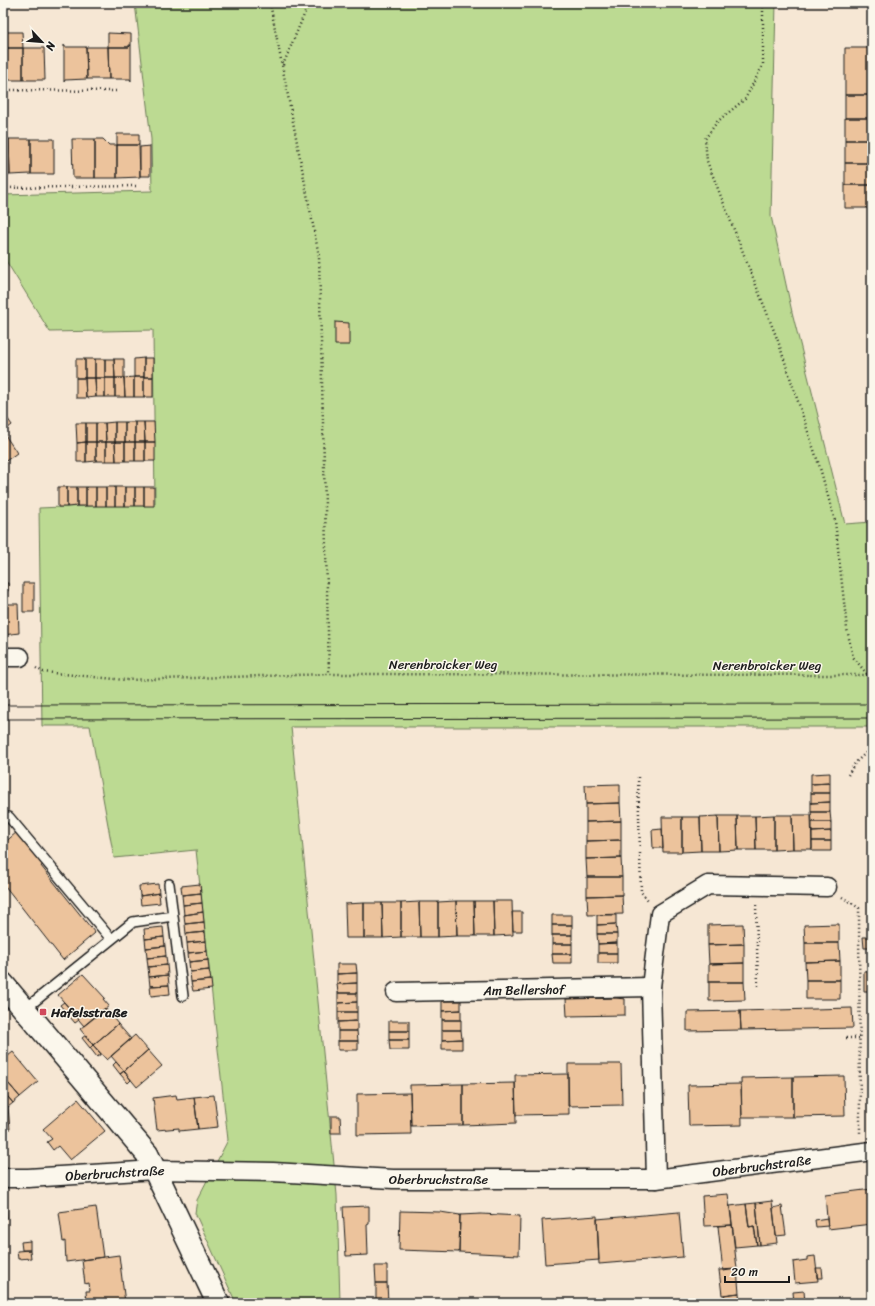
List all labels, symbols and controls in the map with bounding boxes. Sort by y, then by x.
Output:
north arrow [22,22,62,62]
text: N [40,38,61,54]
street label: Nerenbroicker Weg [389,653,498,676]
street label: Nerenbroicker Weg [713,654,822,677]
street label: Am Bellershof [482,977,567,1002]
place label: Hafelsstraße [50,1001,128,1024]
marker: Hafelsstraße [38,1007,48,1017]
street label: Oberbruchstraße [711,1147,813,1183]
street label: Oberbruchstraße [65,1158,165,1187]
street label: Oberbruchstraße [389,1168,489,1191]
scale bar [725,1258,789,1284]
text: 20 m [731,1261,758,1283]

